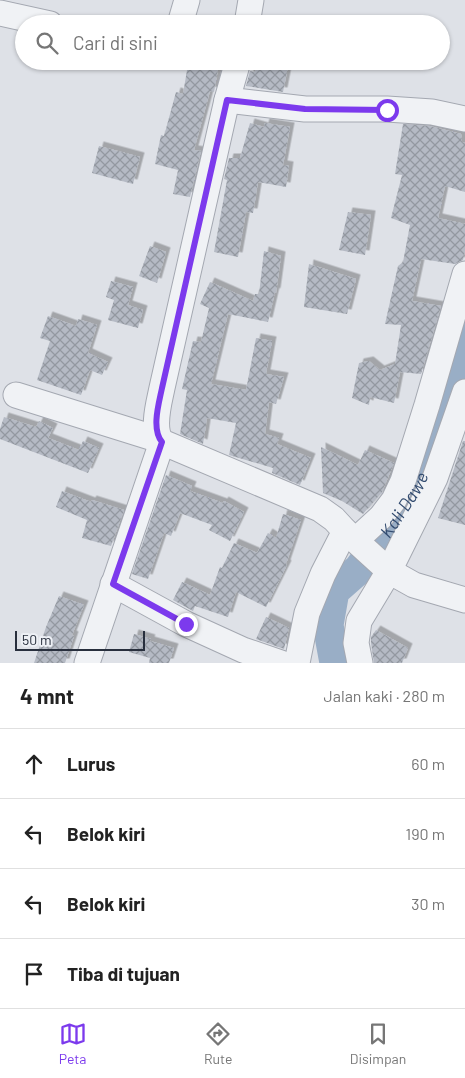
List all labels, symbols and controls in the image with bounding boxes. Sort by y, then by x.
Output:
search box [15,15,450,70]
icon: search [33,29,61,57]
text: Cari di sini [73,31,158,54]
route start [376,99,399,122]
water label: Kali Dawe [375,469,432,542]
route end [175,613,198,636]
scale bar [15,628,145,651]
text: 50 m [22,631,51,648]
text: 4 mnt [20,683,74,708]
text: Jalan kaki · 280 m [324,686,445,705]
icon: ahead [20,750,48,778]
text: Lurus [67,752,115,775]
text: 60 m [411,754,445,773]
icon: left [20,820,48,848]
text: Belok kiri [67,822,145,845]
text: 190 m [406,824,445,843]
icon: left [20,890,48,918]
text: Belok kiri [67,892,145,915]
text: 30 m [411,894,445,913]
icon: arrive [20,960,48,988]
text: Tiba di tujuan [67,962,180,985]
tab: Peta [59,1020,87,1067]
tab: Rute [204,1020,232,1067]
tab: Disimpan [350,1020,406,1067]

